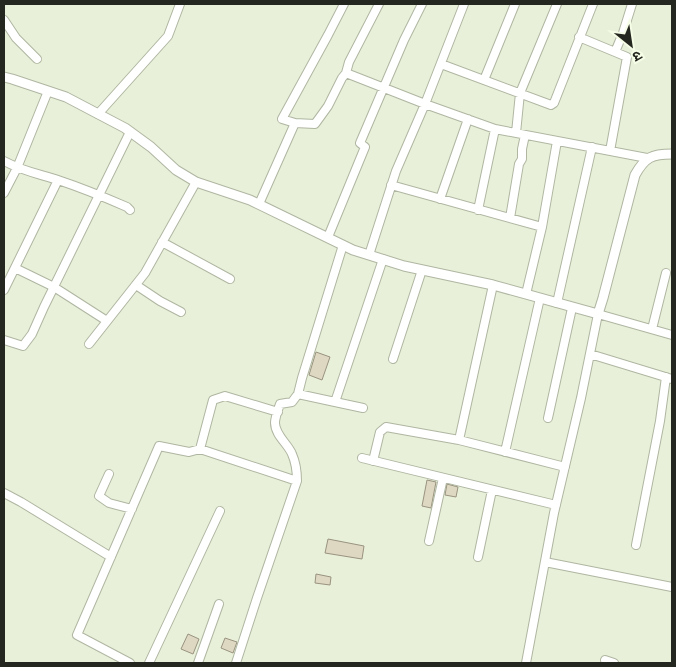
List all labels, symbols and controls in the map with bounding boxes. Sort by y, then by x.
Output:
north arrow [606,20,656,70]
text: उ [629,46,646,67]

